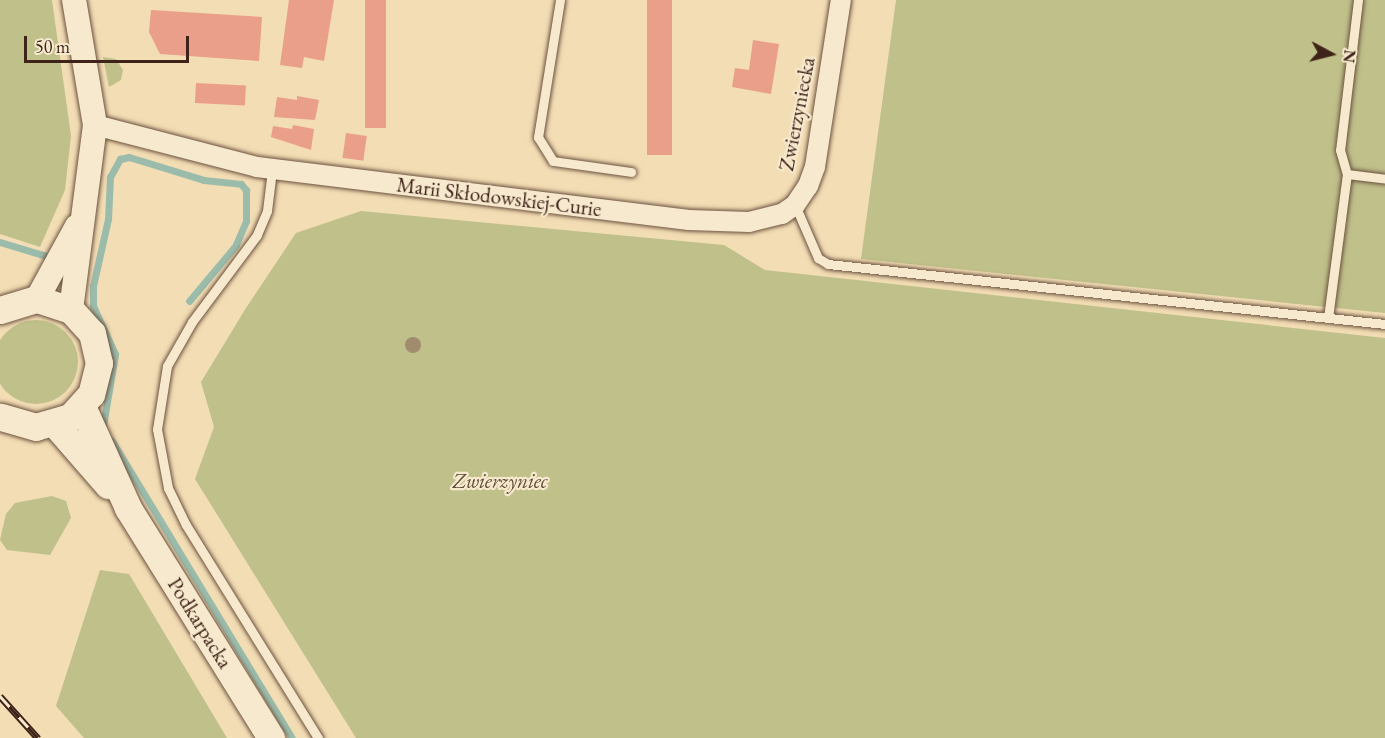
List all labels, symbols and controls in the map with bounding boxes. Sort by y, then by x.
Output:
scale bar [27,24,192,62]
north arrow [1301,24,1361,84]
text: 50 m [35,35,70,58]
text: N [1338,49,1361,64]
street label: Zwierzyniecka [774,55,820,173]
street label: Marii Skłodowskiej-Curie [395,172,603,222]
park label: Zwierzyniec [453,468,547,494]
street label: Podkarpacka [162,573,238,673]

